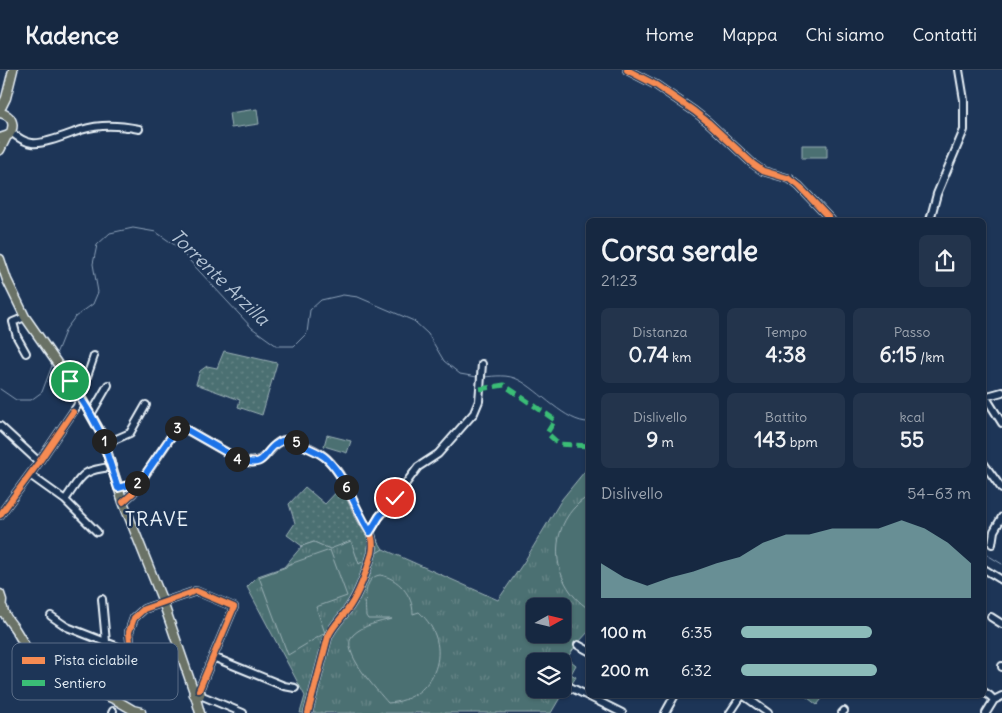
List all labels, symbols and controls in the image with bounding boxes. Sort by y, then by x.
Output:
text: Kadence [25,20,119,50]
text: Home [645,23,694,46]
text: Mappa [722,23,777,46]
text: Chi siamo [805,23,884,46]
text: Contatti [912,23,977,46]
water label: Torrente Arzilla [165,224,276,331]
text: Corsa serale [601,233,758,269]
button: share [919,235,971,287]
text: 21:23 [601,270,638,290]
text: Distanza [633,323,687,341]
text: Tempo [765,323,807,341]
text: Passo [894,323,930,341]
text: 0.74 [629,341,669,368]
text: 4:38 [766,341,806,368]
text: 6:15 [879,341,917,368]
text: km [669,348,691,366]
text: /km [917,348,945,366]
pin [49,360,91,402]
icon: arrive [56,367,84,395]
text: Dislivello [633,408,687,426]
text: Battito [765,408,807,426]
text: kcal [899,408,925,426]
pin: 3 [164,416,190,440]
text: 3 [174,419,181,437]
text: 9 [646,426,658,453]
text: 143 [754,426,787,453]
text: 55 [900,426,924,453]
pin: 1 [92,428,116,454]
pin: 5 [284,430,308,454]
text: 1 [102,432,107,450]
text: 5 [292,433,301,451]
text: m [658,433,674,451]
text: bpm [787,433,818,451]
pin: 4 [224,446,250,472]
text: 4 [233,450,242,468]
pin: 2 [124,470,150,496]
text: 2 [134,474,141,492]
pin: 6 [334,474,358,500]
pin [374,477,416,519]
text: 6 [342,478,351,496]
text: Dislivello [601,483,663,503]
text: 54–63 m [907,483,971,503]
icon: check [381,484,409,512]
district label: TRAVE [125,506,189,531]
north arrow [526,598,571,642]
map controls [526,598,571,698]
text: 100 m [601,622,646,642]
text: 6:35 [681,622,712,642]
legend [12,643,178,700]
text: Pista ciclabile [54,651,138,669]
button: layers [526,653,571,698]
text: 200 m [601,660,649,680]
text: 6:32 [681,660,712,680]
text: Sentiero [54,674,106,692]

